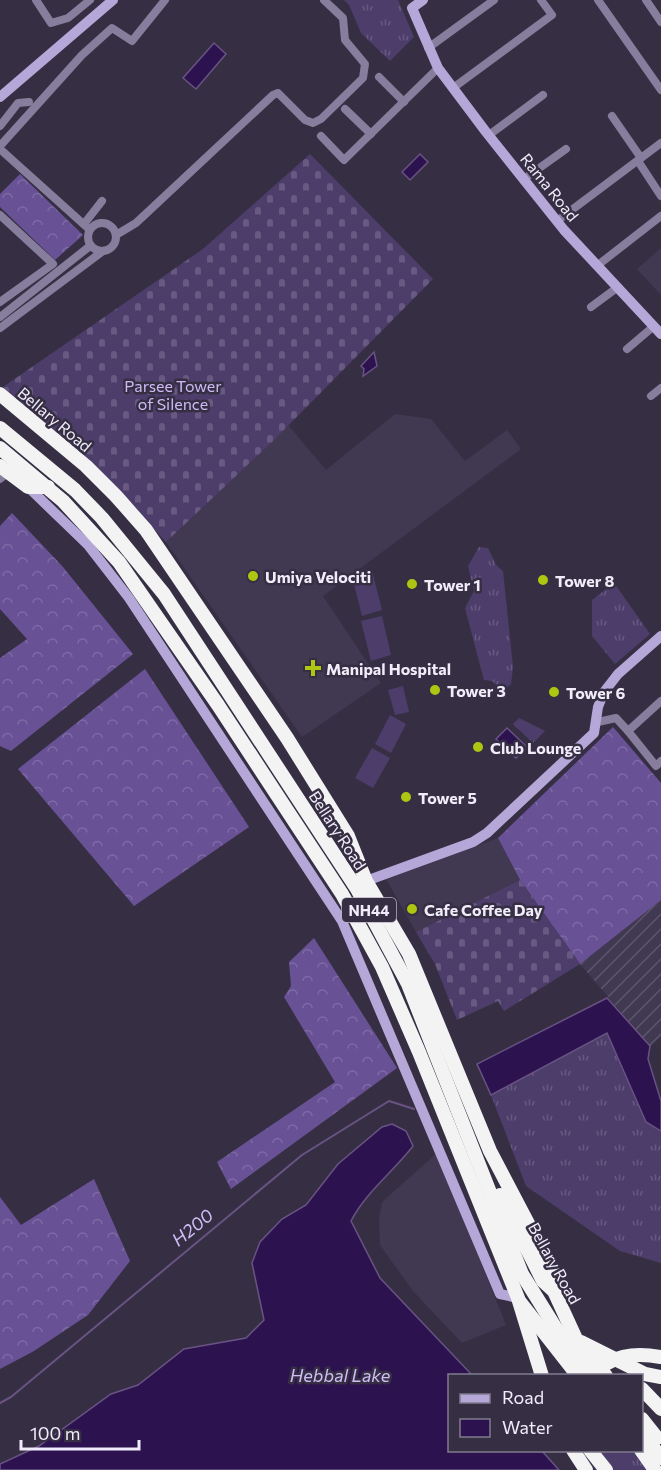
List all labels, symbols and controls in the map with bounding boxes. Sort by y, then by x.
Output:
street label: Rama Road [517,149,583,225]
park label: Parsee Tower of Silence [124,376,222,413]
street label: Bellary Road [14,383,96,455]
place label: Umiya Velociti [265,567,371,586]
marker: Umiya Velociti [246,569,260,583]
place label: Tower 8 [555,571,614,590]
marker: Tower 8 [536,573,550,587]
place label: Tower 1 [424,575,481,594]
marker: Tower 1 [405,577,419,591]
marker: Manipal Hospital [304,659,322,677]
place label: Manipal Hospital [326,659,451,678]
place label: Tower 3 [447,681,506,700]
marker: Tower 3 [428,683,442,697]
place label: Tower 6 [566,683,625,702]
marker: Tower 6 [547,685,561,699]
place label: Club Lounge [490,738,581,757]
marker: Club Lounge [471,740,485,754]
street label: Bellary Road [305,787,371,873]
place label: Tower 5 [418,788,477,807]
marker: Tower 5 [399,790,413,804]
road number: NH44 [342,898,396,922]
place label: Cafe Coffee Day [424,900,543,919]
marker: Cafe Coffee Day [405,902,419,916]
water label: H200 [167,1204,217,1250]
street label: Bellary Road [525,1219,585,1307]
water label: Hebbal Lake [290,1364,391,1386]
legend [448,1374,643,1452]
text: Road [502,1386,544,1408]
scale bar [21,1413,140,1451]
text: Water [502,1416,553,1438]
text: 100 m [30,1422,80,1444]

